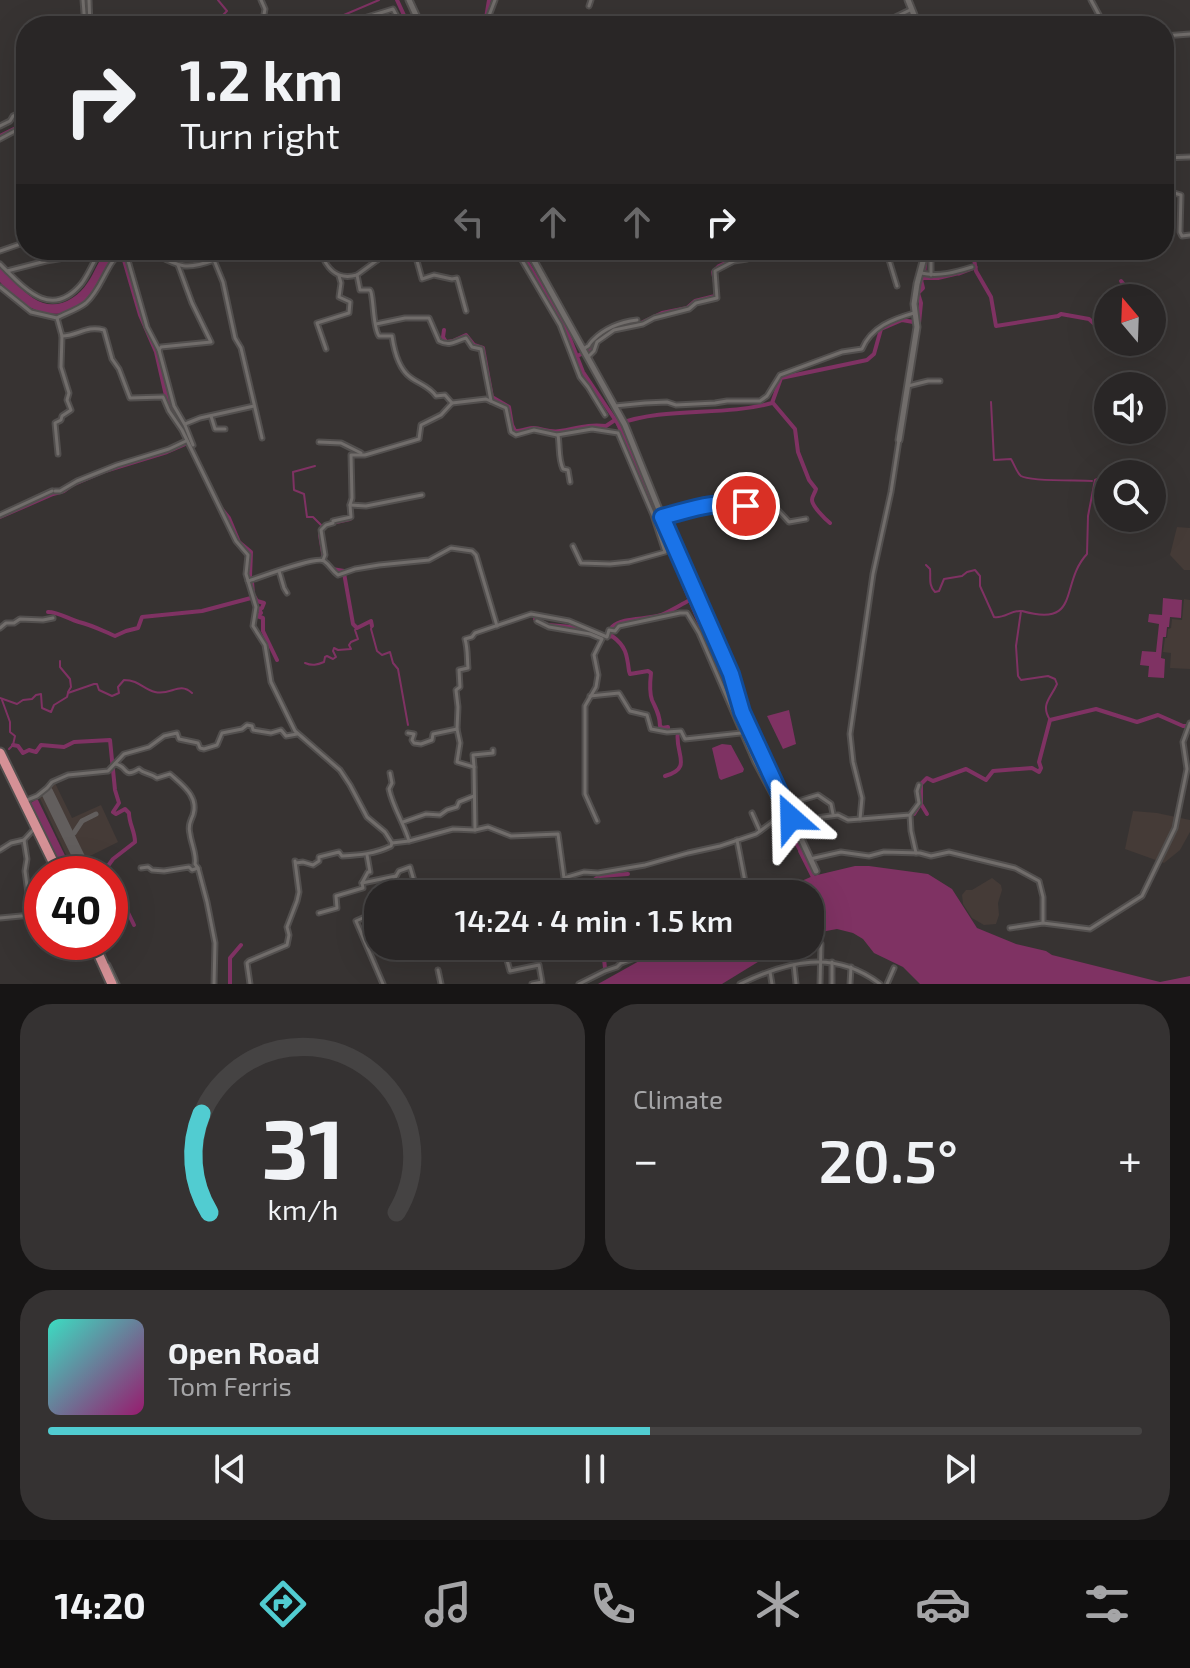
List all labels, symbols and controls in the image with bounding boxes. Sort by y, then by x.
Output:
text: 1.2 km [180,45,343,112]
icon: right [48,48,152,152]
text: Turn right [180,113,340,156]
icon: left [447,200,491,244]
icon: ahead [531,200,575,244]
icon: ahead [615,200,659,244]
icon: right [699,200,743,244]
north arrow [1094,284,1166,356]
map controls [1094,284,1166,532]
button: sound [1094,372,1166,444]
button: search [1094,460,1166,532]
pin [712,472,780,540]
icon: arrive [724,484,768,528]
position arrow [749,776,833,860]
speed limit sign: 40 [24,856,128,960]
text: 14:24 · 4 min · 1.5 km [455,902,733,938]
text: Climate [633,1083,723,1114]
text: 31 [261,1096,344,1196]
text: 20.5° [818,1123,958,1195]
text: − [633,1132,659,1185]
text: + [1118,1132,1142,1185]
text: km/h [267,1191,338,1226]
text: Open Road [168,1334,320,1370]
text: Tom Ferris [168,1370,292,1401]
icon: previous [208,1447,252,1491]
icon: pause [573,1447,617,1491]
icon: next [938,1447,982,1491]
icon: directions [255,1576,311,1632]
icon: music [420,1576,476,1632]
icon: phone [585,1576,641,1632]
icon: climate [750,1576,806,1632]
icon: car [915,1576,971,1632]
icon: filters [1079,1576,1135,1632]
text: 14:20 [54,1583,146,1626]

